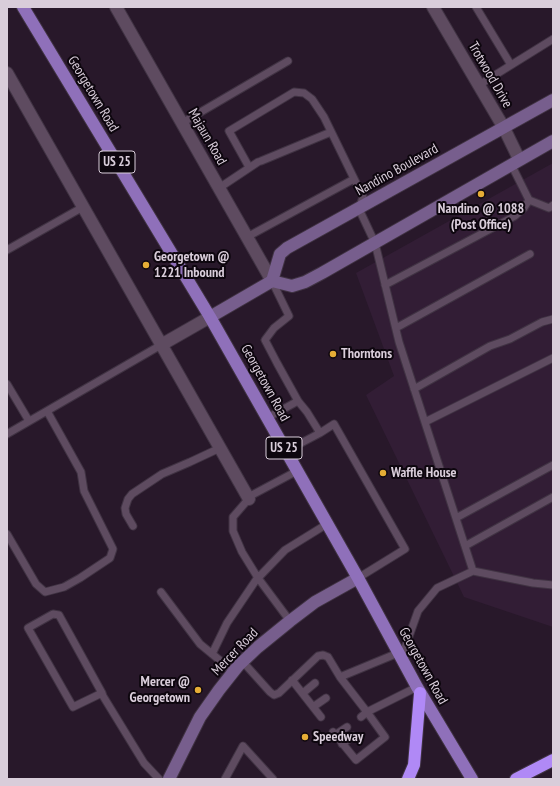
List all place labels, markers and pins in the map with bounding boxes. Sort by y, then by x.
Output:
marker: Nandino @ 1088 (Post Office) [476,189,486,199]
place label: Nandino @ 1088 (Post Office) [438,201,524,234]
place label: Georgetown @ 1221 Inbound [154,249,230,282]
marker: Georgetown @ 1221 Inbound [141,260,151,270]
place label: Thorntons [341,346,392,362]
marker: Thorntons [328,349,338,359]
place label: Waffle House [391,465,457,481]
marker: Waffle House [378,468,388,478]
place label: Mercer @ Georgetown [130,674,190,706]
marker: Mercer @ Georgetown [193,685,203,695]
place label: Speedway [313,729,363,745]
marker: Speedway [300,732,310,742]

